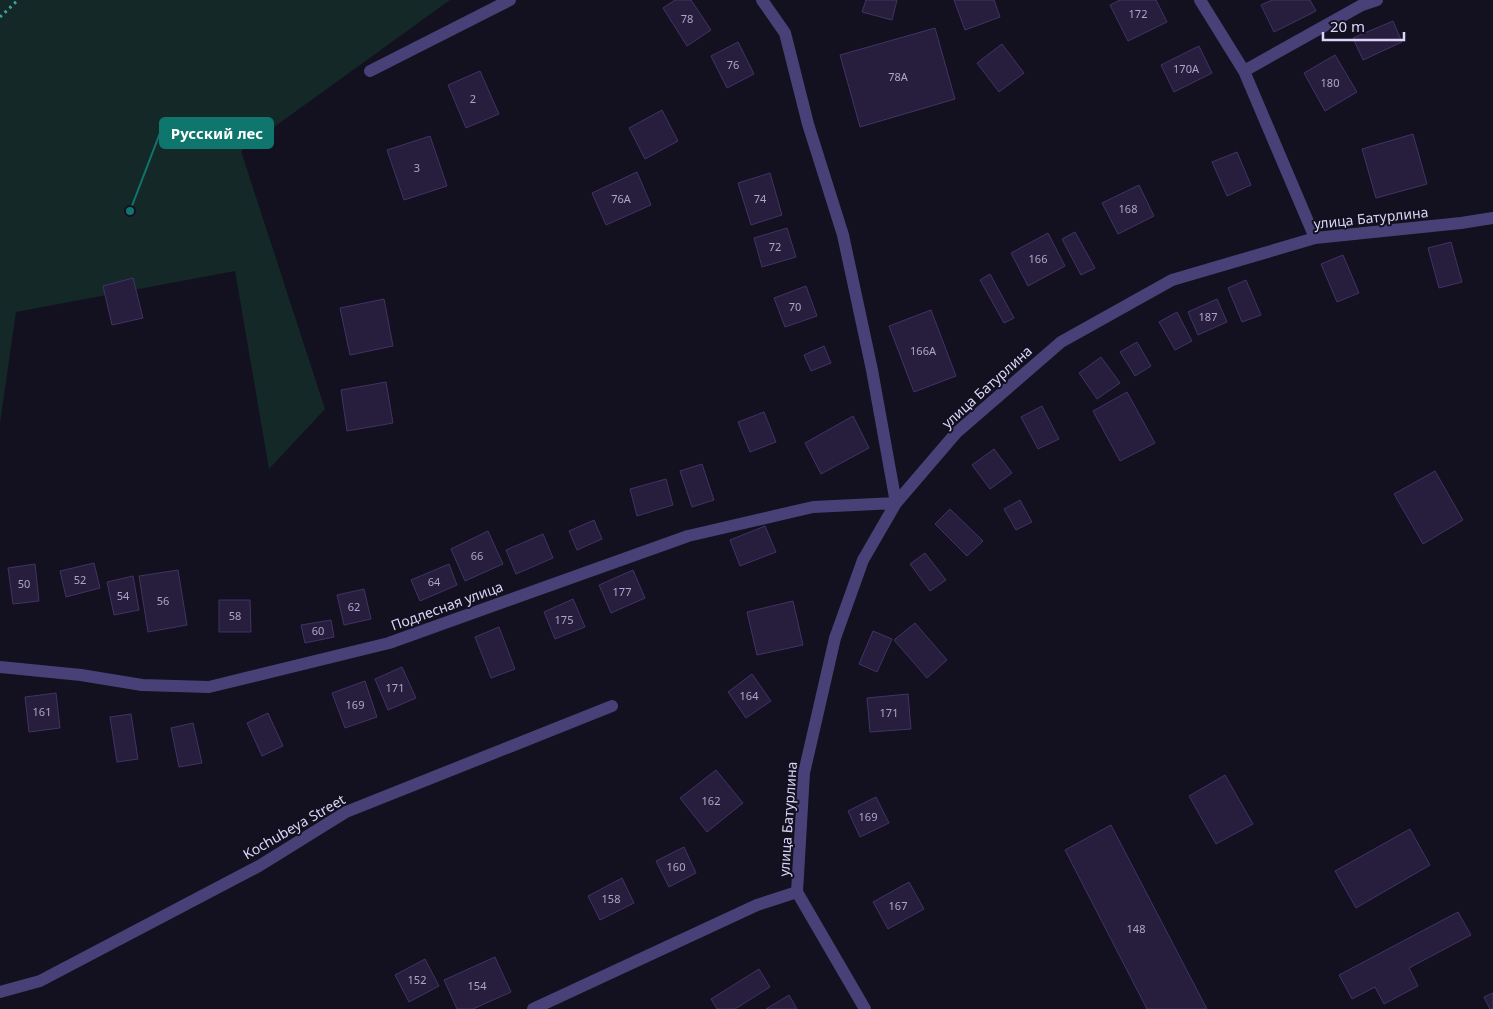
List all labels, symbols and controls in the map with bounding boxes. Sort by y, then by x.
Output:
house number: 172 [1129,6,1147,21]
scale bar [1323,10,1404,42]
house number: 78 [681,11,693,26]
text: 20 m [1330,16,1365,36]
house number: 76 [727,57,739,72]
house number: 170А [1173,61,1200,76]
house number: 78А [888,69,909,84]
house number: 180 [1321,75,1339,90]
house number: 2 [470,91,476,106]
callout: Русский лес [160,118,273,148]
text: Русский лес [171,123,263,143]
house number: 3 [414,160,420,175]
house number: 76А [611,191,632,206]
house number: 74 [754,191,767,206]
house number: 168 [1119,201,1137,216]
street label: улица Батурлина [1313,202,1429,233]
house number: 72 [769,239,781,254]
house number: 166 [1029,251,1047,266]
house number: 70 [789,299,801,314]
house number: 187 [1199,309,1217,324]
street label: улица Батурлина [938,341,1036,432]
house number: 166А [910,343,937,358]
house number: 66 [471,548,483,563]
house number: 52 [74,572,86,587]
house number: 64 [428,574,441,589]
house number: 50 [18,576,30,591]
street label: Подлесная улица [388,576,505,635]
house number: 177 [613,584,631,599]
house number: 54 [117,588,130,603]
house number: 56 [157,593,169,608]
house number: 62 [348,599,360,614]
house number: 58 [229,608,241,623]
house number: 175 [555,612,573,627]
house number: 60 [312,623,324,638]
house number: 171 [386,680,404,695]
house number: 164 [740,688,759,703]
house number: 169 [346,697,364,712]
house number: 161 [33,704,51,719]
house number: 171 [880,705,898,720]
street label: улица Батурлина [774,761,801,877]
street label: Kochubeya Street [239,790,348,864]
house number: 162 [702,793,720,808]
house number: 169 [859,809,877,824]
house number: 160 [667,859,685,874]
house number: 158 [602,891,620,906]
house number: 167 [889,898,907,913]
house number: 148 [1127,921,1145,936]
house number: 152 [408,972,426,987]
house number: 154 [468,978,487,993]

